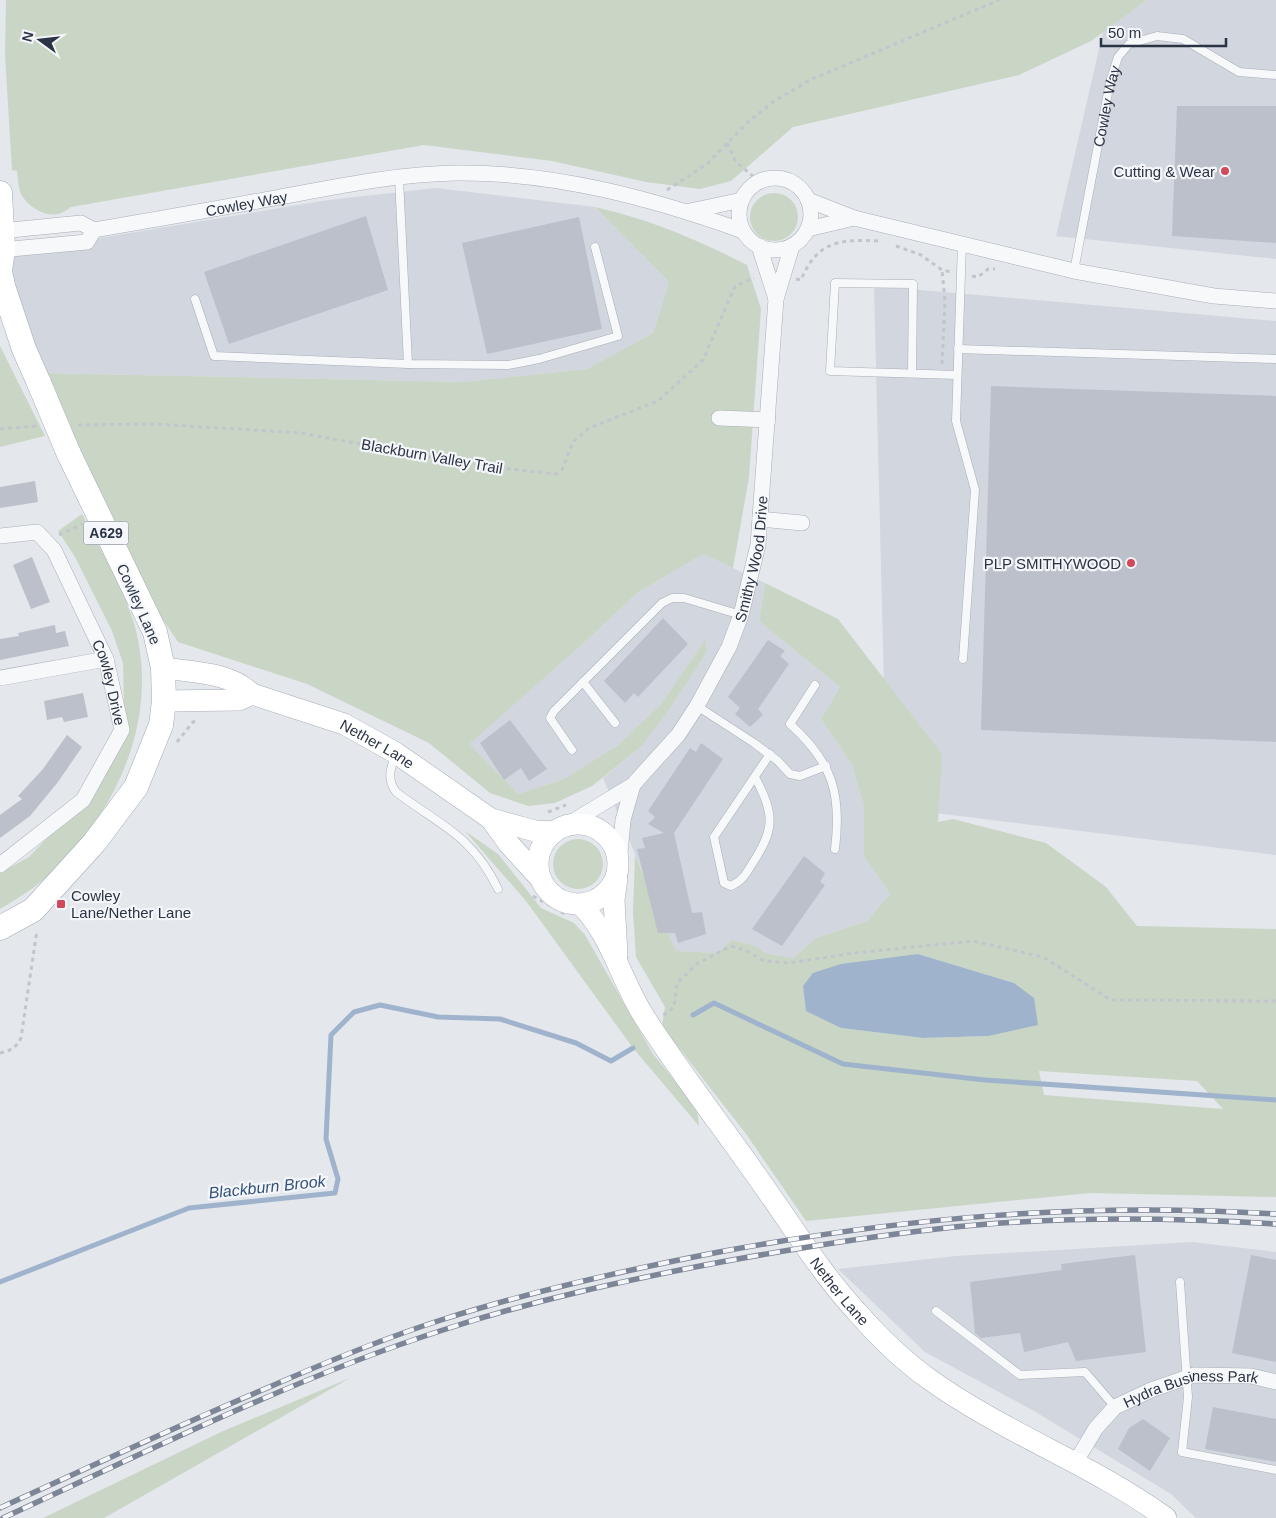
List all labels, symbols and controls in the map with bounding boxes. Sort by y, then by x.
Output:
north arrow [15,15,65,65]
scale bar [1101,15,1226,47]
text: 50 m [1108,24,1141,41]
text: N [18,30,36,44]
street label: Cowley Way [1089,63,1123,148]
place label: Cutting & Wear [1114,163,1215,180]
marker: Cutting & Wear [1219,165,1231,177]
street label: Cowley Way [204,187,289,219]
street label: Blackburn Valley Trail [360,435,504,477]
street label: Smithy Wood Drive [731,495,770,624]
road number: A629 [84,522,128,544]
place label: PLP SMITHYWOOD [984,555,1121,572]
marker: PLP SMITHYWOOD [1125,557,1137,569]
street label: Cowley Lane [114,561,164,647]
street label: Cowley Drive [89,636,129,727]
street label: Nether Lane [338,715,418,772]
place label: Cowley Lane/Nether Lane [71,887,191,921]
marker: Cowley Lane/Nether Lane [55,898,67,910]
water label: Blackburn Brook [208,1172,327,1202]
street label: Nether Lane [807,1254,873,1328]
street label: Hydra Business Park [1120,1366,1261,1411]

